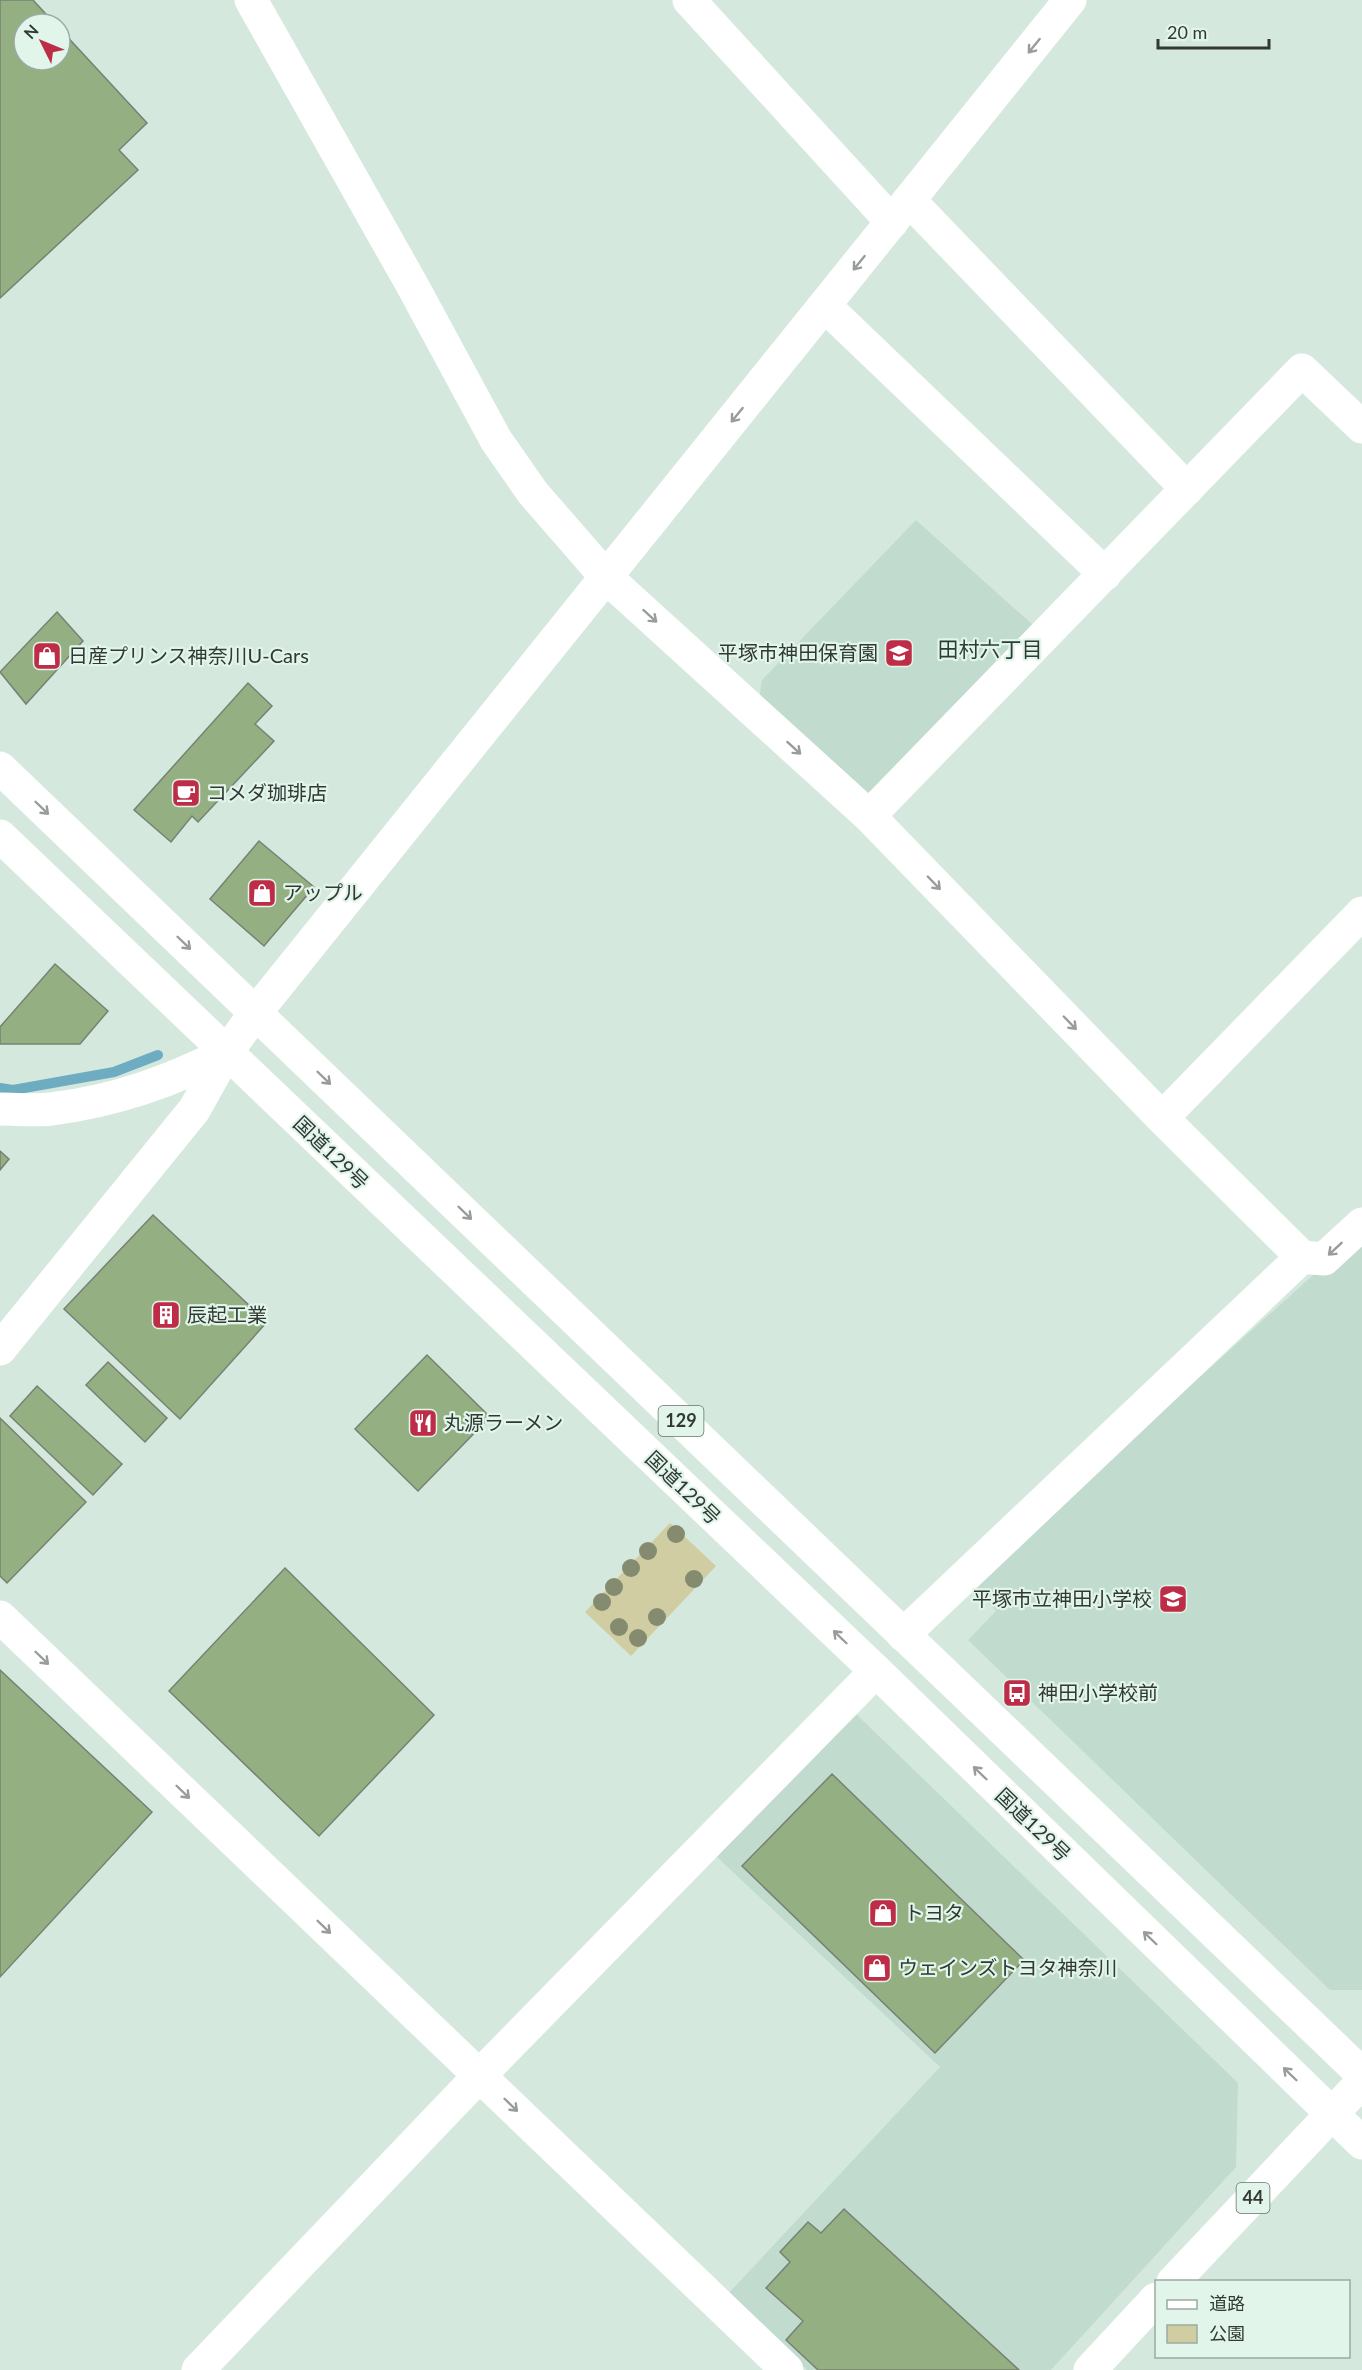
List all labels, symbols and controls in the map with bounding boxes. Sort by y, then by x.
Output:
north arrow [12,12,72,72]
scale bar [1158,12,1269,50]
text: N [20,20,42,42]
text: 20 m [1167,21,1207,43]
one-way arrow [1027,37,1040,53]
one-way arrow [853,255,866,271]
one-way arrow [730,407,744,422]
one-way arrow [642,609,657,623]
district label: 田村六丁目 [938,636,1043,661]
school or university icon: 平塚市神田保育園 [883,637,915,669]
shop icon: 日産プリンス神奈川U-Cars [31,640,63,672]
place label: 平塚市神田保育園 [718,640,878,664]
place label: 日産プリンス神奈川U-Cars [68,643,309,667]
one-way arrow [786,741,801,755]
cafe icon: コメダ珈琲店 [170,777,202,809]
place label: コメダ珈琲店 [207,780,327,804]
one-way arrow [35,801,50,816]
one-way arrow [927,876,941,891]
shop icon: アップル [246,877,278,909]
place label: アップル [283,880,363,904]
one-way arrow [176,936,191,950]
one-way arrow [1062,1016,1077,1031]
one-way arrow [317,1071,332,1085]
street label: 国道129号 [289,1111,374,1194]
one-way arrow [457,1206,472,1221]
one-way arrow [1328,1241,1343,1255]
building icon: 辰起工業 [150,1299,182,1331]
place label: 辰起工業 [187,1302,267,1326]
road number: 129 [658,1406,704,1436]
restaurant icon: 丸源ラーメン [407,1407,439,1439]
place label: 丸源ラーメン [444,1410,563,1434]
street label: 国道129号 [641,1446,726,1529]
school or university icon: 平塚市立神田小学校 [1157,1583,1189,1615]
place label: 平塚市立神田小学校 [972,1586,1152,1610]
one-way arrow [832,1630,847,1644]
one-way arrow [35,1650,50,1665]
bus stop icon: 神田小学校前 [1001,1677,1033,1709]
place label: 神田小学校前 [1038,1680,1158,1704]
one-way arrow [972,1765,987,1780]
street label: 国道129号 [991,1783,1076,1866]
one-way arrow [176,1785,191,1800]
shop icon: トヨタ [867,1897,899,1929]
place label: トヨタ [904,1900,964,1924]
one-way arrow [317,1920,332,1934]
one-way arrow [1142,1931,1157,1945]
shop icon: ウェインズトヨタ神奈川 [861,1952,893,1984]
place label: ウェインズトヨタ神奈川 [898,1955,1118,1979]
one-way arrow [1282,2066,1297,2081]
one-way arrow [503,2098,518,2112]
road number: 44 [1236,2183,1270,2213]
legend [1155,2280,1350,2358]
text: 道路 [1209,2292,1245,2314]
text: 公園 [1209,2322,1245,2344]

